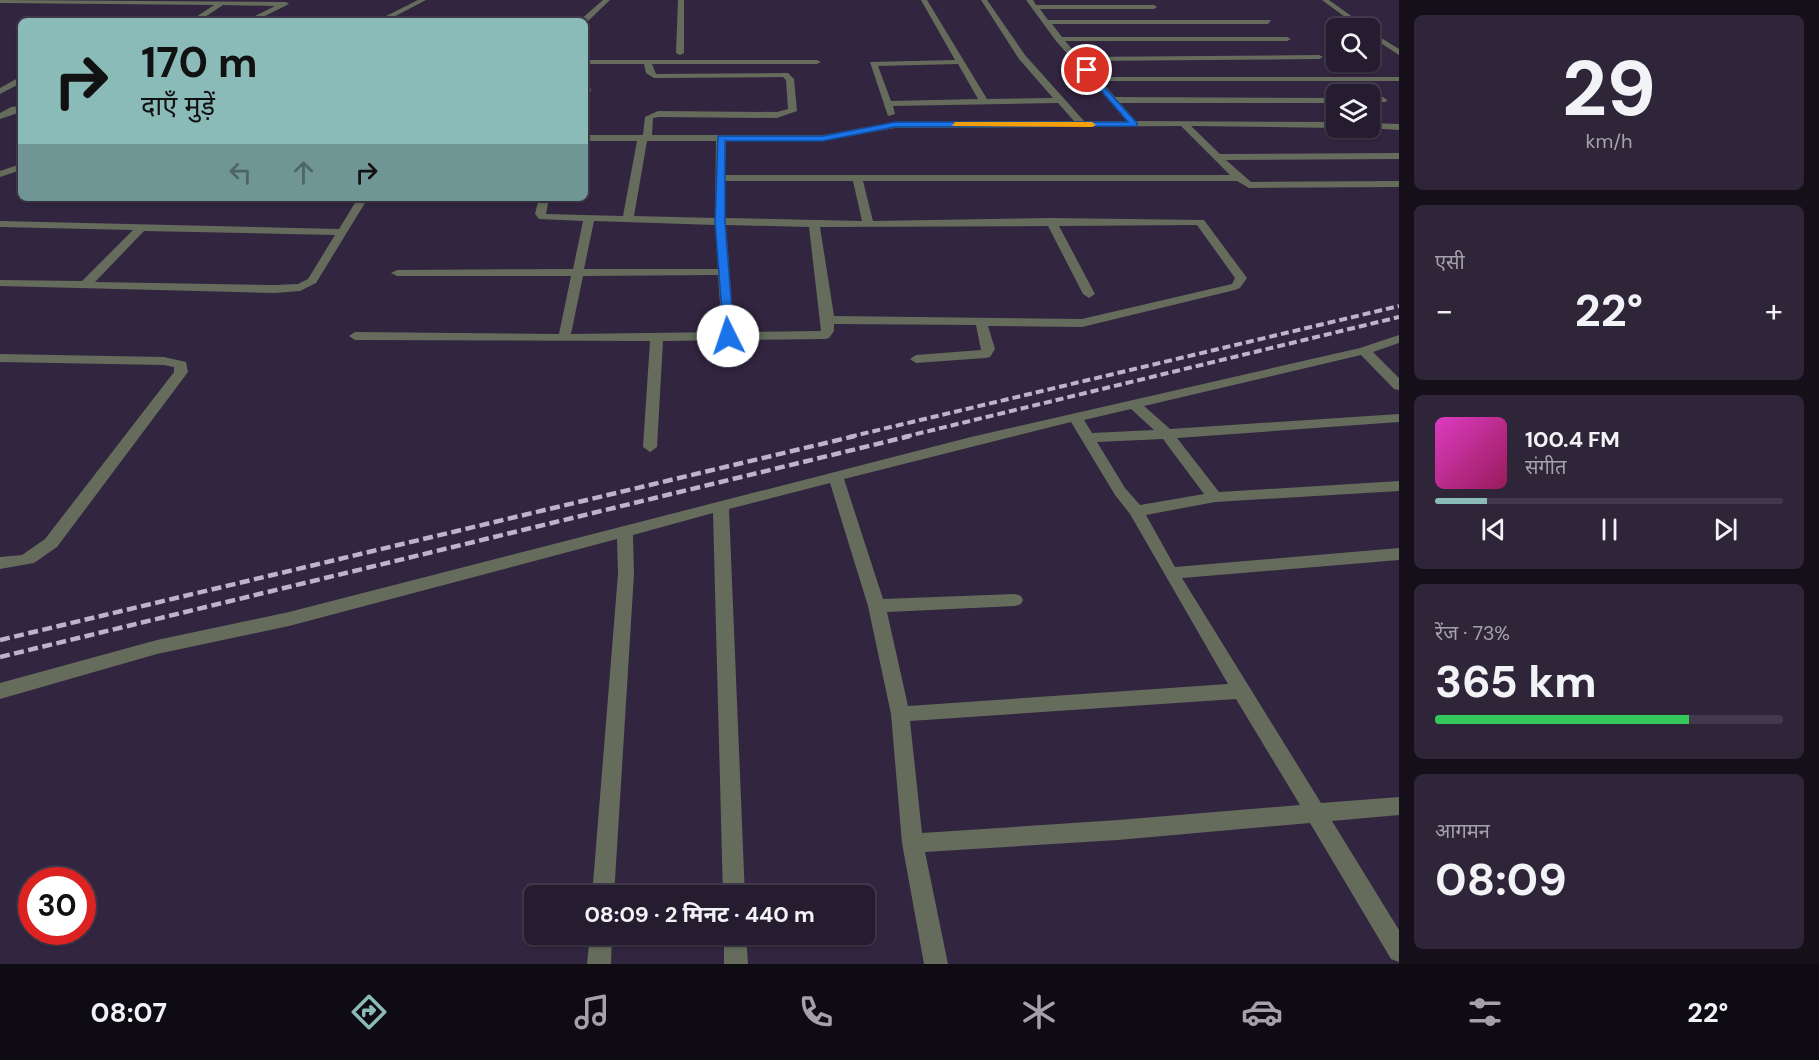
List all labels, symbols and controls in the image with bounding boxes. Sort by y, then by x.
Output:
map controls [1326,18,1380,138]
button: search [1326,18,1380,72]
text: 170 m [141,35,258,90]
text: 29 [1562,38,1656,139]
icon: right [42,42,120,120]
pin [1061,44,1112,95]
icon: arrive [1070,53,1103,86]
button: layers [1326,84,1380,138]
text: दाएँ मुड़ें [141,88,215,123]
text: km/h [1585,128,1633,154]
icon: left [224,156,257,189]
icon: ahead [287,156,320,189]
icon: right [350,156,383,189]
text: एसी [1435,249,1465,275]
text: 22° [1575,281,1643,340]
text: − [1435,289,1453,332]
text: + [1765,289,1783,332]
position arrow [696,304,760,368]
text: 100.4 FM [1525,425,1620,454]
text: संगीत [1525,454,1566,480]
icon: previous [1477,513,1510,546]
icon: pause [1593,513,1626,546]
icon: next [1709,513,1742,546]
text: रेंज · 73% [1435,620,1510,646]
text: 365 km [1435,652,1597,711]
text: आगमन [1435,818,1490,844]
text: 08:09 [1435,850,1567,909]
speed limit sign: 30 [18,867,96,945]
text: 08:09 · 2 मिनट · 440 m [584,900,815,929]
icon: directions [348,991,390,1033]
icon: music [571,991,613,1033]
icon: phone [795,991,837,1033]
icon: climate [1018,991,1060,1033]
icon: car [1241,991,1283,1033]
icon: filters [1464,991,1506,1033]
text: 08:07 [91,995,167,1030]
text: 22° [1687,995,1728,1030]

